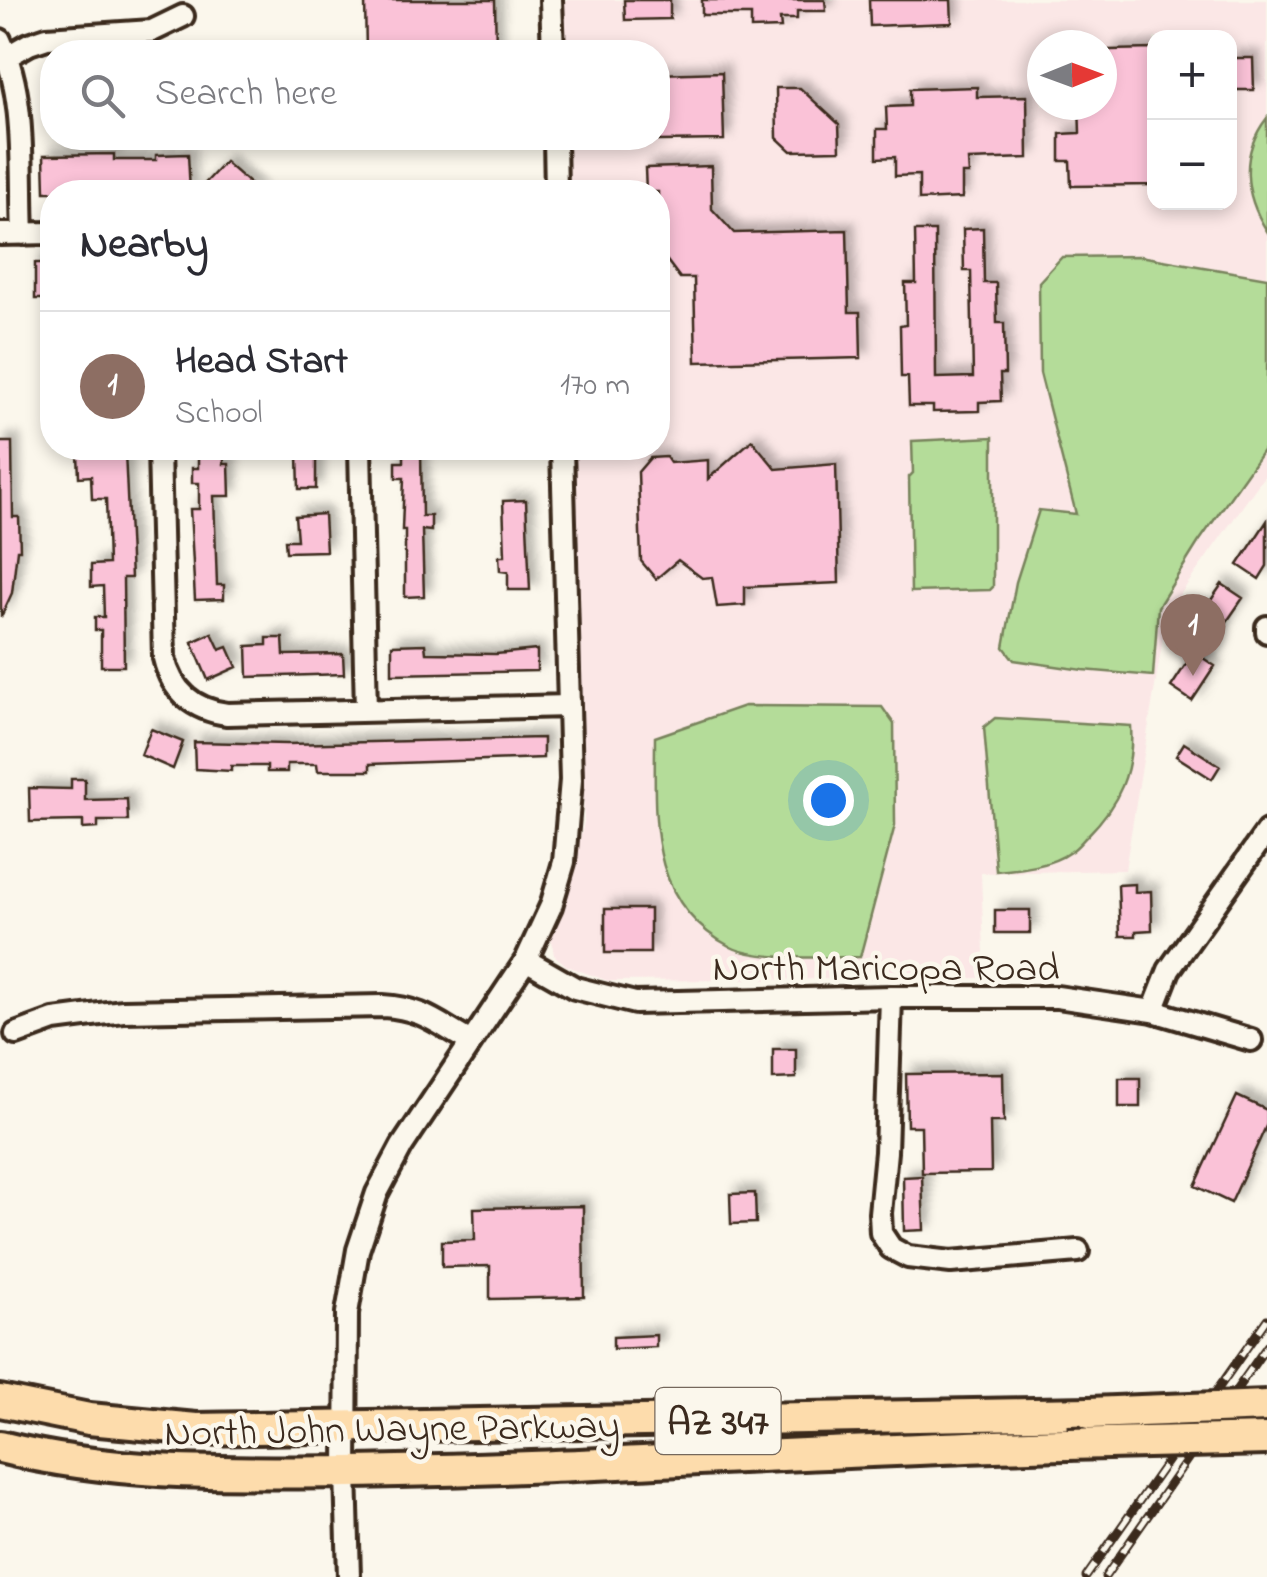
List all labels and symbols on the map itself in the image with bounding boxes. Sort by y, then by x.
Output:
north arrow [1027,30,1117,120]
pin: 1 [1160,594,1226,676]
your location [803,775,854,826]
street label: North Maricopa Road [712,941,1060,1000]
road number: AZ 347 [656,1388,780,1454]
street label: North John Wayne Parkway [164,1398,620,1465]

